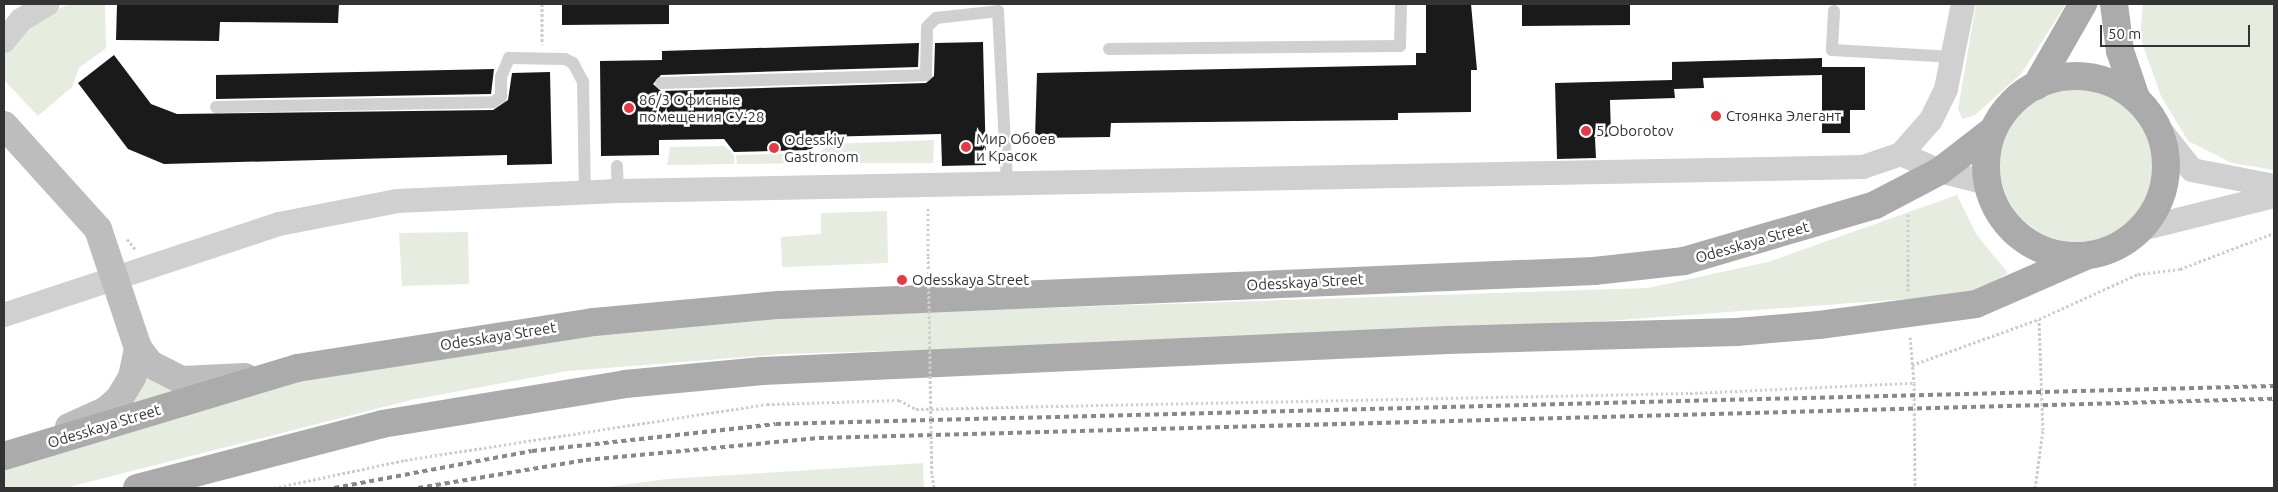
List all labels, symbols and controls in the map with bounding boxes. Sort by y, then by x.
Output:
scale bar [2103,15,2253,47]
text: 50 m [2108,25,2141,42]
place label: 86/3 Офисные помещения СУ-28 [639,90,764,125]
marker: 86/3 Офисные помещения СУ-28 [623,102,635,114]
place label: Стоянка Элегант [1726,107,1841,125]
marker: Стоянка Элегант [1710,110,1722,122]
place label: 5 Oborotov [1596,122,1673,140]
marker: 5 Oborotov [1580,125,1592,137]
place label: Мир Обоев и Красок [976,129,1056,164]
place label: Odesskiy Gastronom [784,130,859,165]
marker: Мир Обоев и Красок [960,141,972,153]
marker: Odesskiy Gastronom [768,142,780,154]
street label: Odesskaya Street [1693,217,1811,267]
street label: Odesskaya Street [1246,270,1364,294]
place label: Odesskaya Street [912,271,1029,289]
marker: Odesskaya Street [896,274,908,286]
street label: Odesskaya Street [439,318,557,354]
street label: Odesskaya Street [45,400,163,452]

